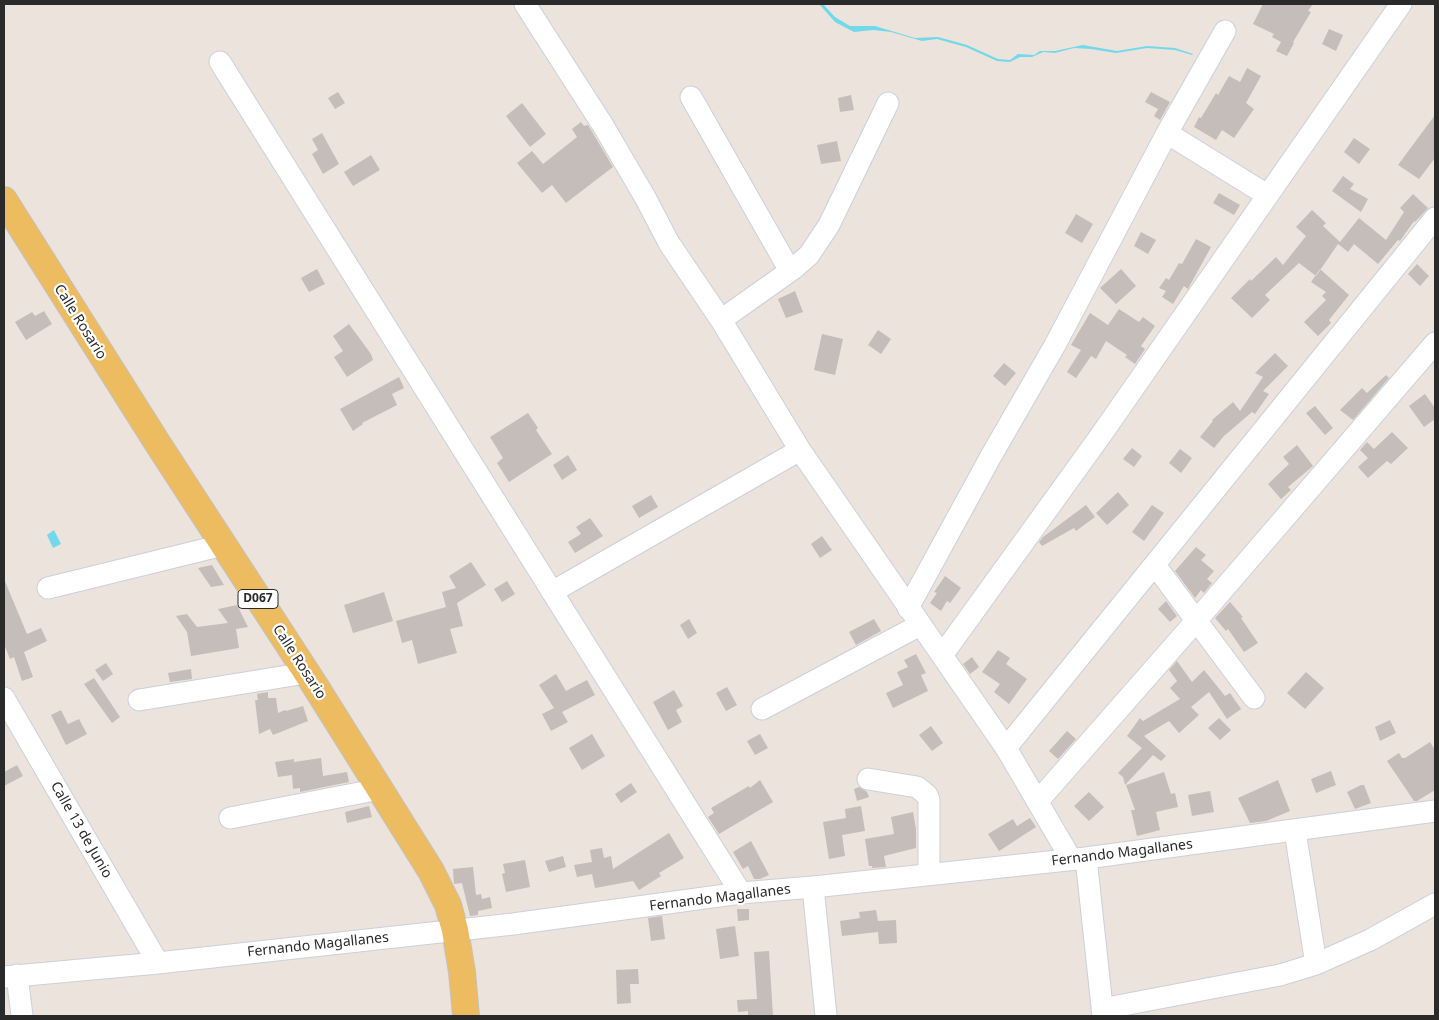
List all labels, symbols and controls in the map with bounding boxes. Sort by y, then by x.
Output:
street label: Calle Rosario [50,281,110,363]
road number: D067 [238,590,278,608]
street label: Calle Rosario [269,622,329,702]
street label: Calle 13 de Junio [47,779,115,881]
street label: Fernando Magallanes [1050,836,1194,870]
street label: Fernando Magallanes [648,881,792,915]
street label: Fernando Magallanes [246,929,390,961]

